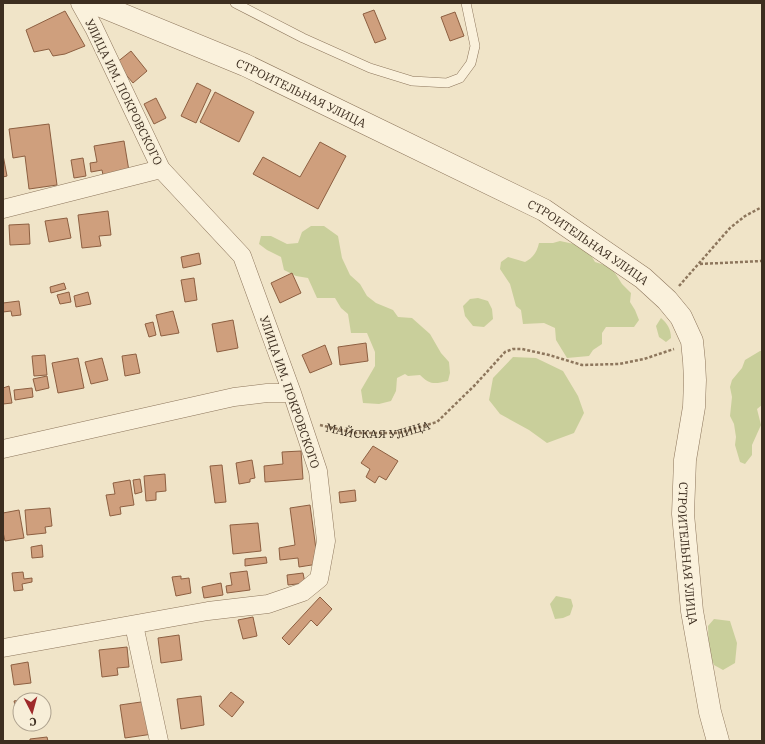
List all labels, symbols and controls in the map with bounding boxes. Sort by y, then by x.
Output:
street label: УЛИЦА ИМ. ПОКРОВСКОГО [82,16,166,168]
street label: СТРОИТЕЛЬНАЯ УЛИЦА [234,55,370,131]
street label: СТРОИТЕЛЬНАЯ УЛИЦА [525,196,653,288]
street label: УЛИЦА ИМ. ПОКРОВСКОГО [257,314,323,470]
street label: МАЙСКАЯ УЛИЦА [324,417,432,441]
street label: СТРОИТЕЛЬНАЯ УЛИЦА [675,482,702,626]
north arrow [12,692,52,732]
text: С [29,715,37,729]

